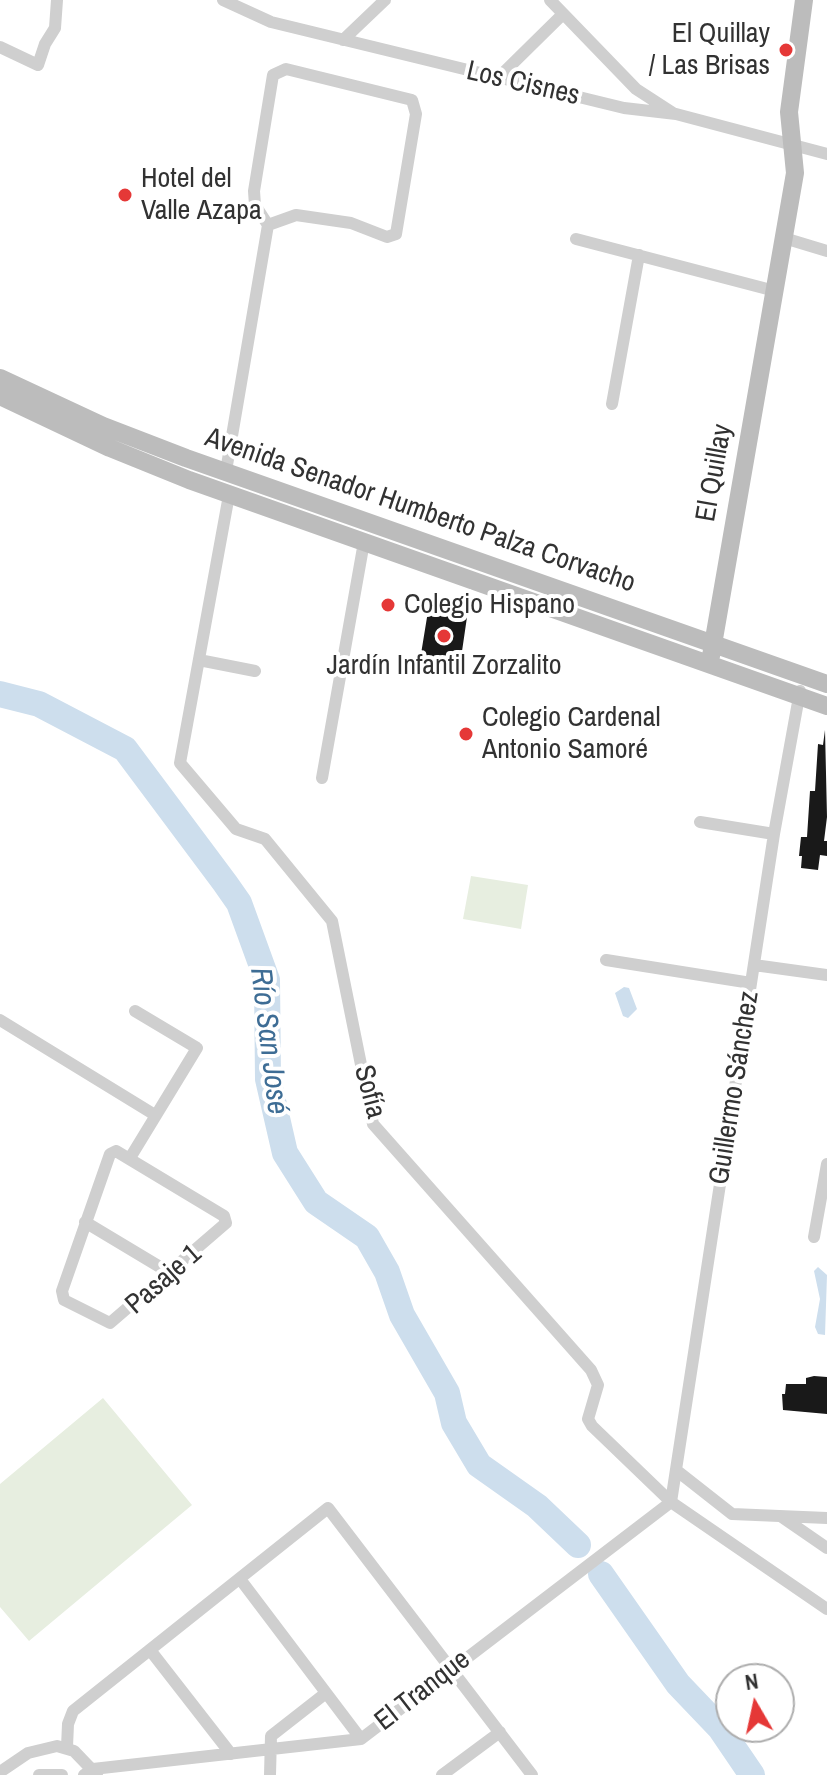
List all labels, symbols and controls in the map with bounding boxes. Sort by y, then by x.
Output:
place label: El Quillay / Las Brisas [649,17,770,83]
marker: El Quillay / Las Brisas [777,41,795,59]
street label: Los Cisnes [463,55,583,113]
place label: Hotel del Valle Azapa [141,162,262,228]
marker: Hotel del Valle Azapa [116,186,134,204]
street label: Avenida Senador Humberto Palza Corvacho [201,421,639,601]
street label: El Quillay [690,422,740,524]
place label: Colegio Hispano [404,588,575,622]
marker: Colegio Hispano [379,596,397,614]
marker: Jardín Infantil Zorzalito [435,627,453,645]
place label: Jardín Infantil Zorzalito [327,649,561,683]
place label: Colegio Cardenal Antonio Samoré [482,701,661,767]
marker: Colegio Cardenal Antonio Samoré [457,725,475,743]
water label: Río San José [241,966,295,1116]
street label: Guillermo Sánchez [703,989,767,1187]
street label: Sofía [346,1062,392,1122]
street label: Pasaje 1 [119,1238,209,1322]
street label: El Tranque [369,1643,477,1739]
north arrow [715,1663,795,1743]
text: N [743,1665,760,1697]

